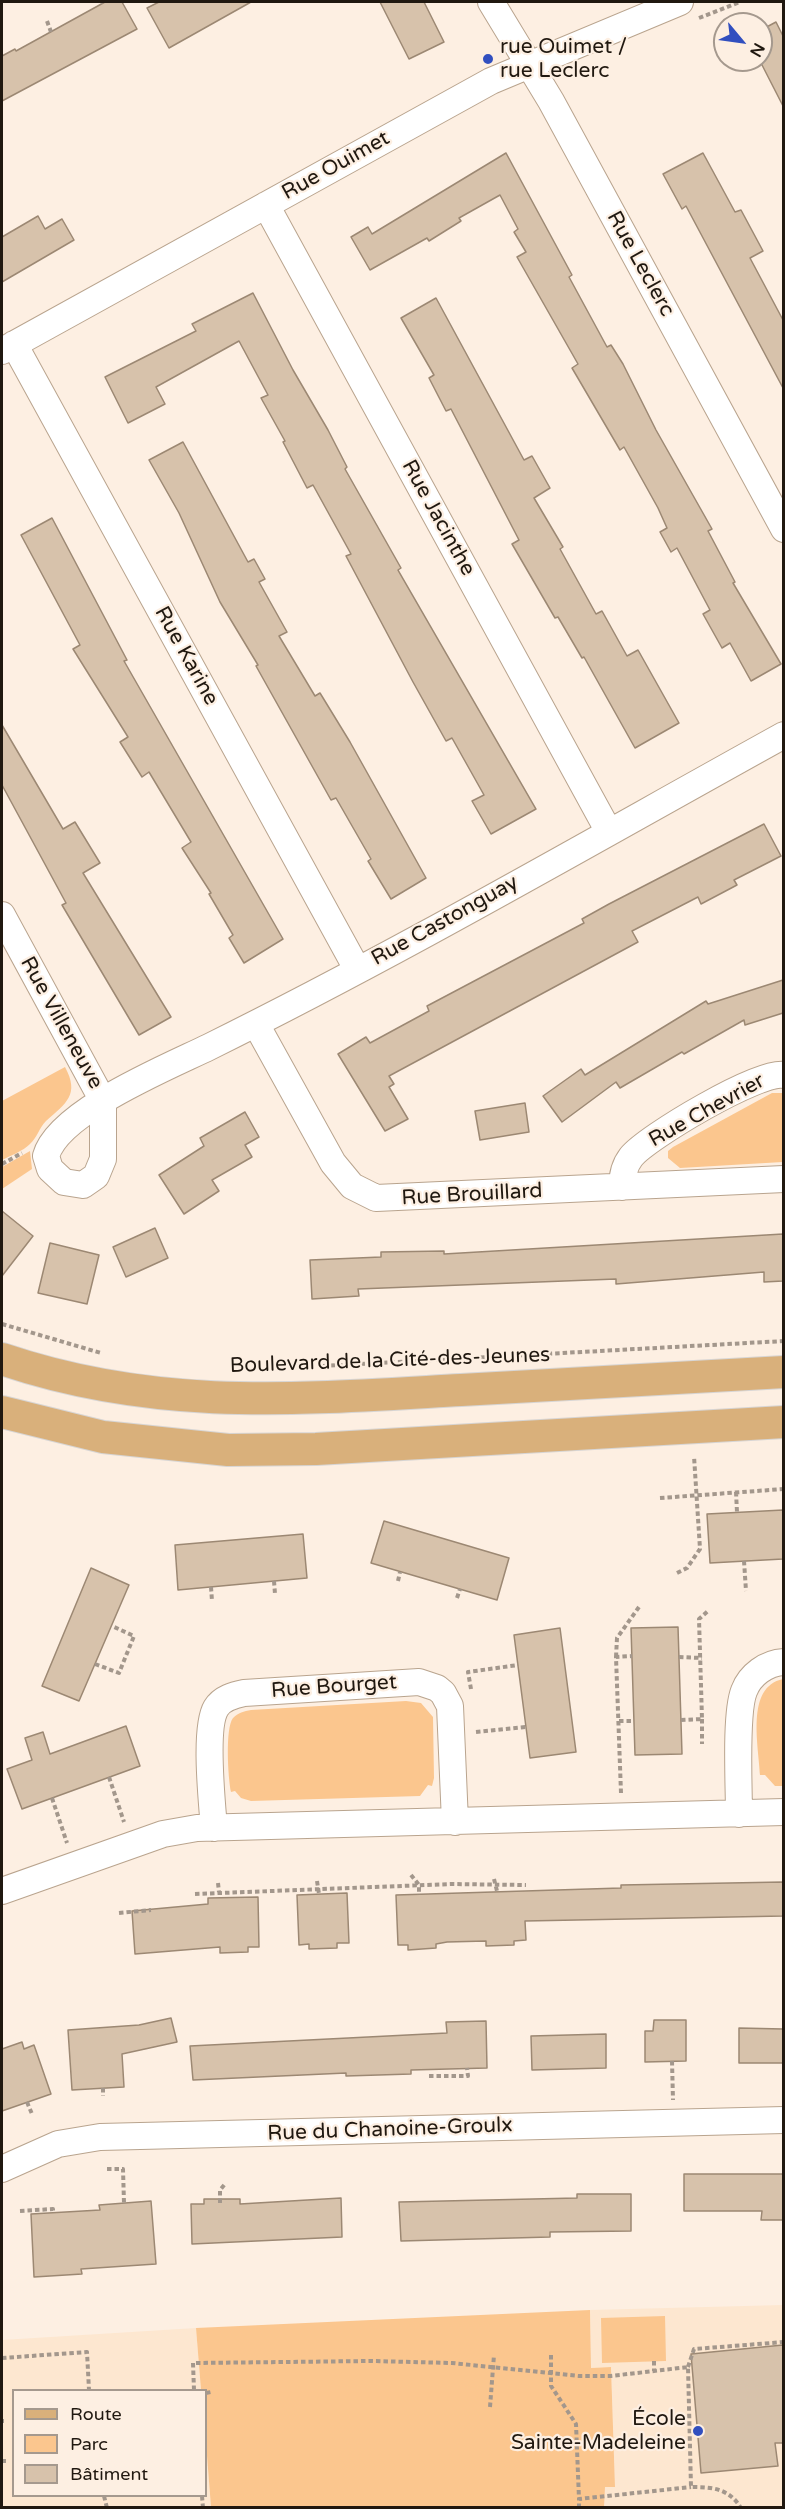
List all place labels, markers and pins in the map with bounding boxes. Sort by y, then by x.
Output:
place label: rue Ouimet / rue Leclerc [500,34,627,84]
marker: rue Ouimet / rue Leclerc [481,52,495,66]
place label: École Sainte-Madeleine [511,2406,686,2456]
marker: École Sainte-Madeleine [691,2424,705,2438]

